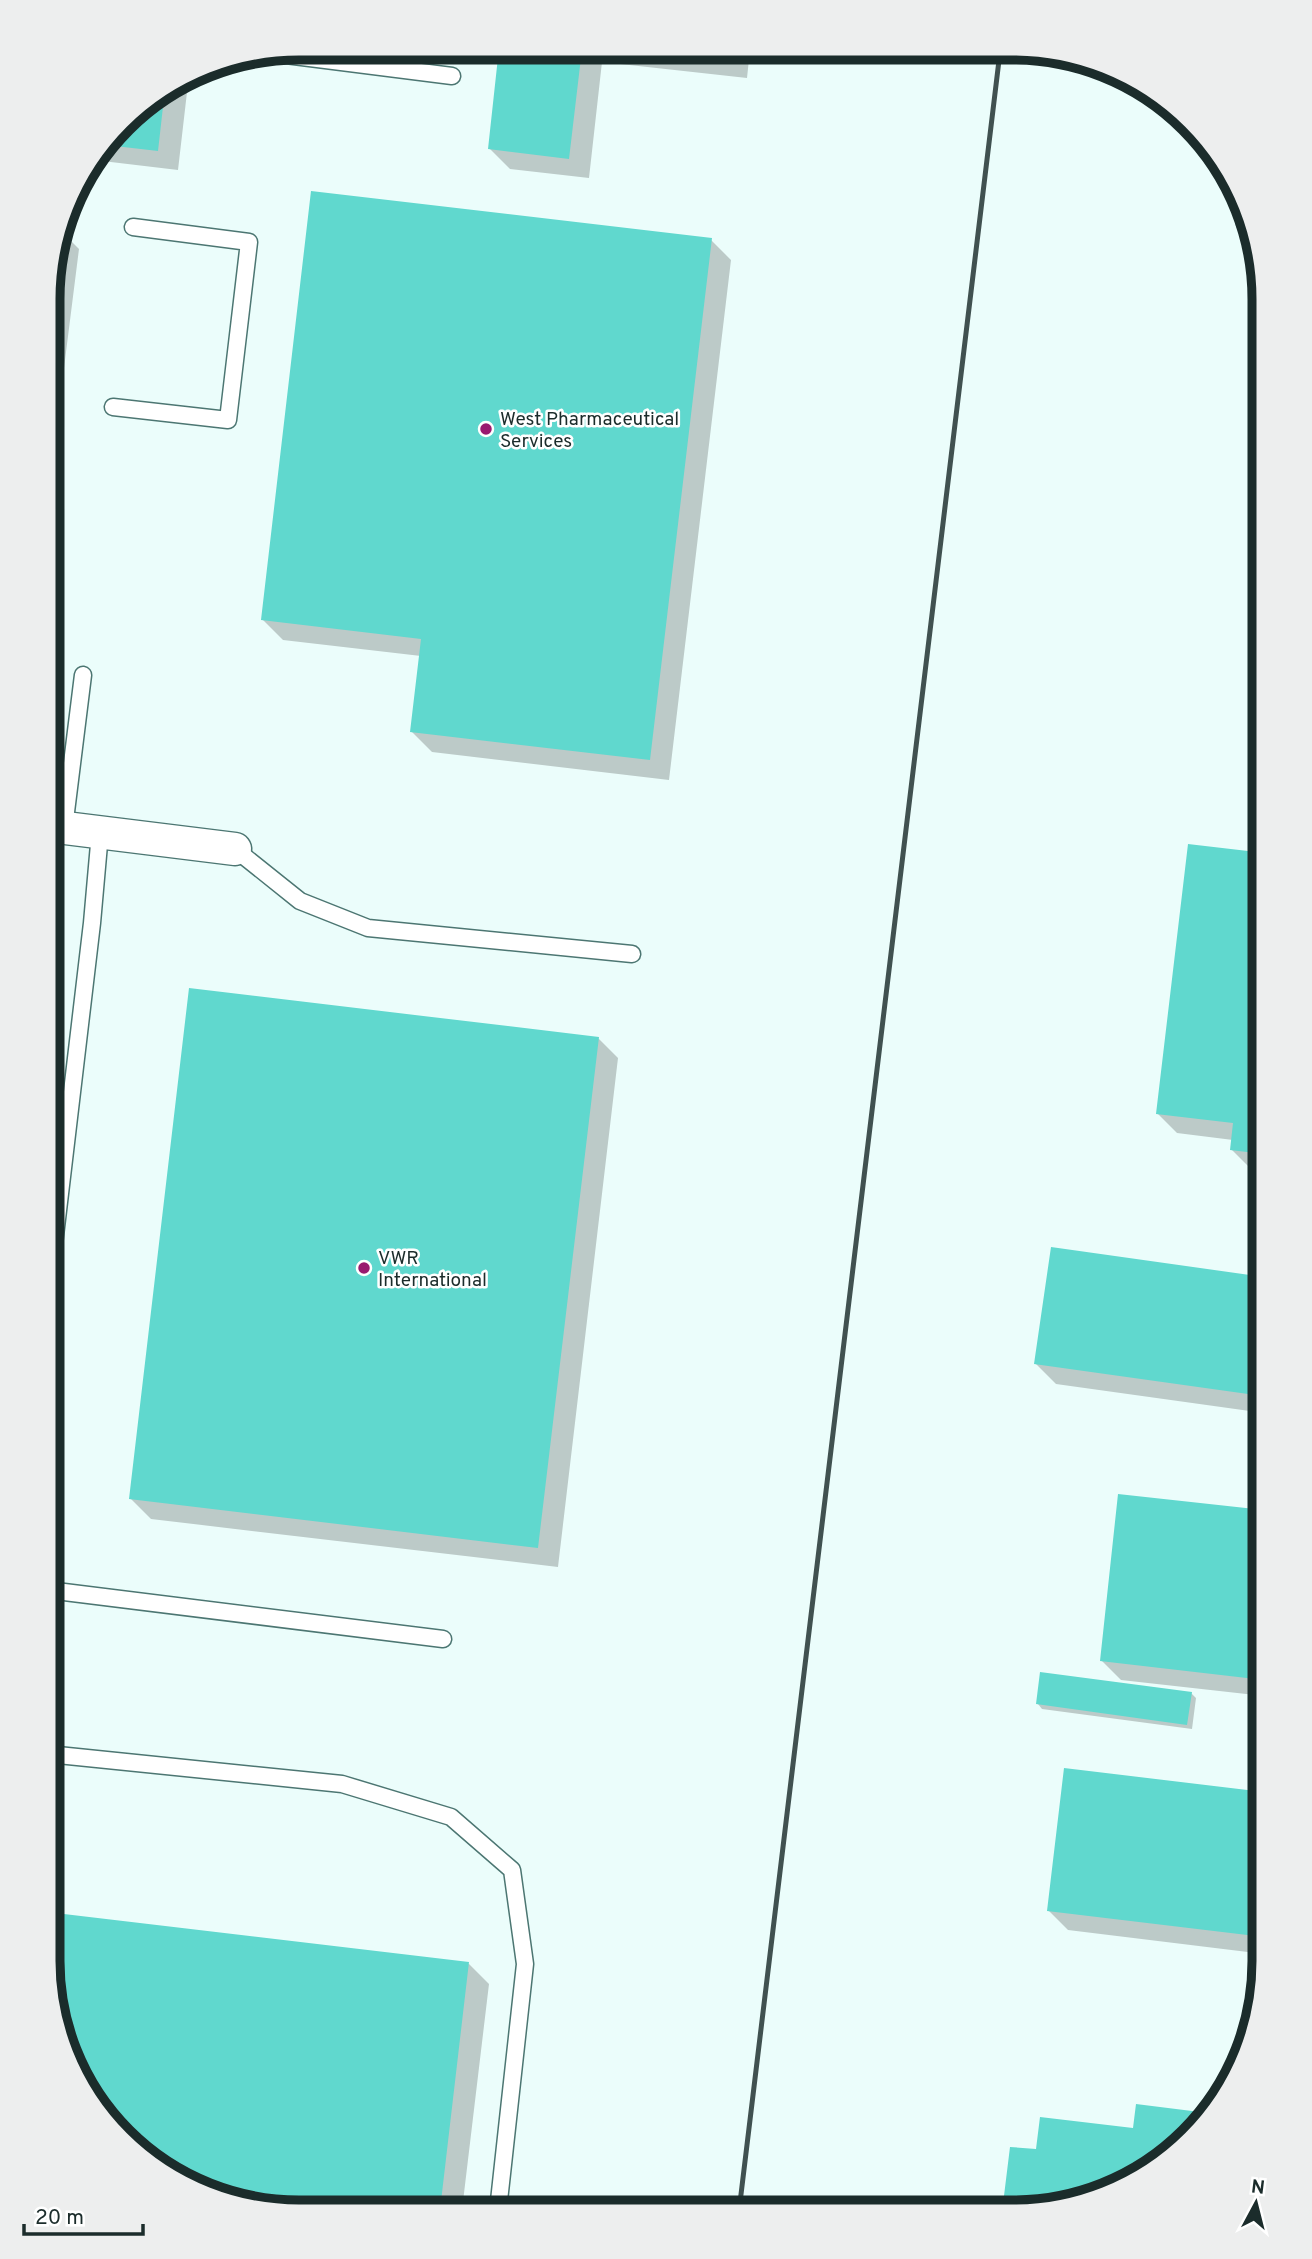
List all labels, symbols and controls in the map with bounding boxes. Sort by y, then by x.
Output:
place label: West Pharmaceutical Services [500,408,679,454]
marker: West Pharmaceutical Services [478,421,494,437]
place label: VWR International [378,1247,487,1293]
marker: VWR International [356,1260,372,1276]
north arrow [1221,2168,1291,2238]
text: N [1250,2175,1266,2201]
scale bar [24,2192,144,2236]
text: 20 m [35,2205,84,2232]

